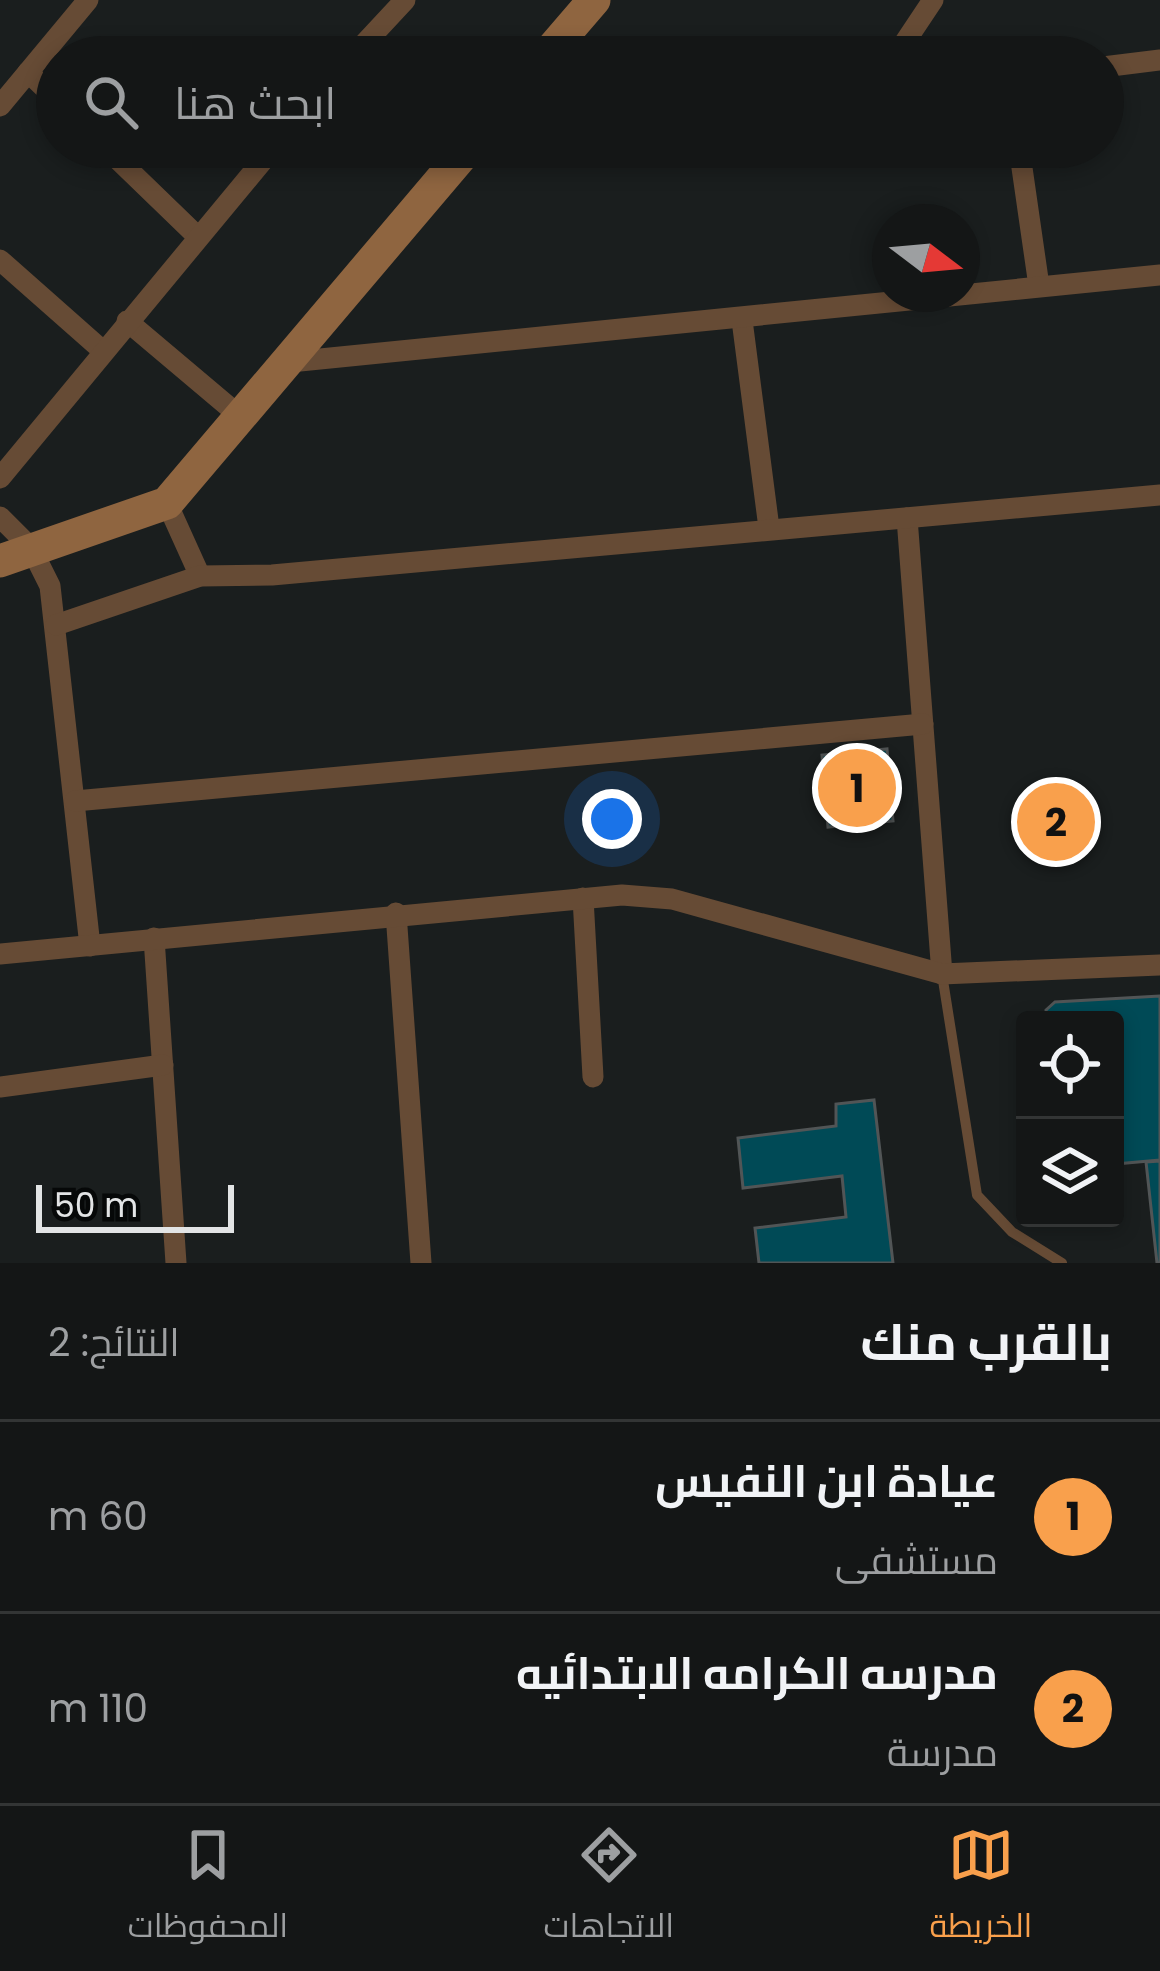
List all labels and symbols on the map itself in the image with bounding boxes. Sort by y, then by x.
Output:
north arrow [872,204,980,312]
pin: 1 [818,743,896,833]
pin: 2 [1017,777,1095,867]
your location [582,789,642,849]
scale bar [36,1179,234,1232]

